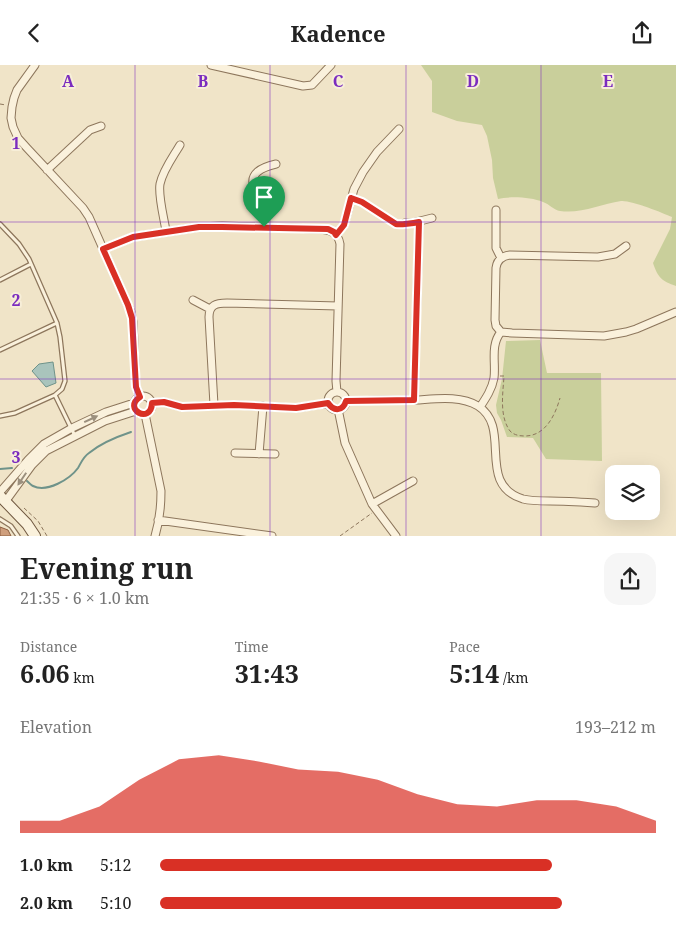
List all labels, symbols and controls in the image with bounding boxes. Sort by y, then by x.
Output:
text: Kadence [290,18,386,48]
icon: back [20,19,48,47]
icon: share [628,19,656,47]
text: A [62,70,75,92]
text: B [198,70,209,92]
text: C [333,70,344,92]
text: D [467,70,479,92]
text: E [603,70,613,92]
text: 1 [11,132,21,154]
pin [243,176,285,227]
icon: arrive [250,183,278,211]
text: 2 [11,289,21,311]
one-way arrow [84,415,98,423]
text: 3 [11,446,21,468]
map controls [605,465,660,520]
button: layers [605,465,660,520]
one-way arrow [17,473,27,486]
text: Evening run [20,549,193,587]
button: share [604,553,656,605]
text: 21:35 · 6 × 1.0 km [20,587,149,609]
text: Distance [20,637,77,656]
text: Time [235,637,268,656]
text: Pace [449,637,480,656]
text: 6.06 [20,656,70,690]
text: 31:43 [235,656,299,690]
text: 5:14 [449,656,499,690]
text: km [70,668,95,687]
text: /km [499,668,528,687]
text: Elevation [20,716,92,738]
text: 193–212 m [575,716,656,738]
text: 1.0 km [20,854,73,876]
text: 5:12 [100,854,131,876]
text: 2.0 km [20,892,73,914]
text: 5:10 [100,892,131,914]

